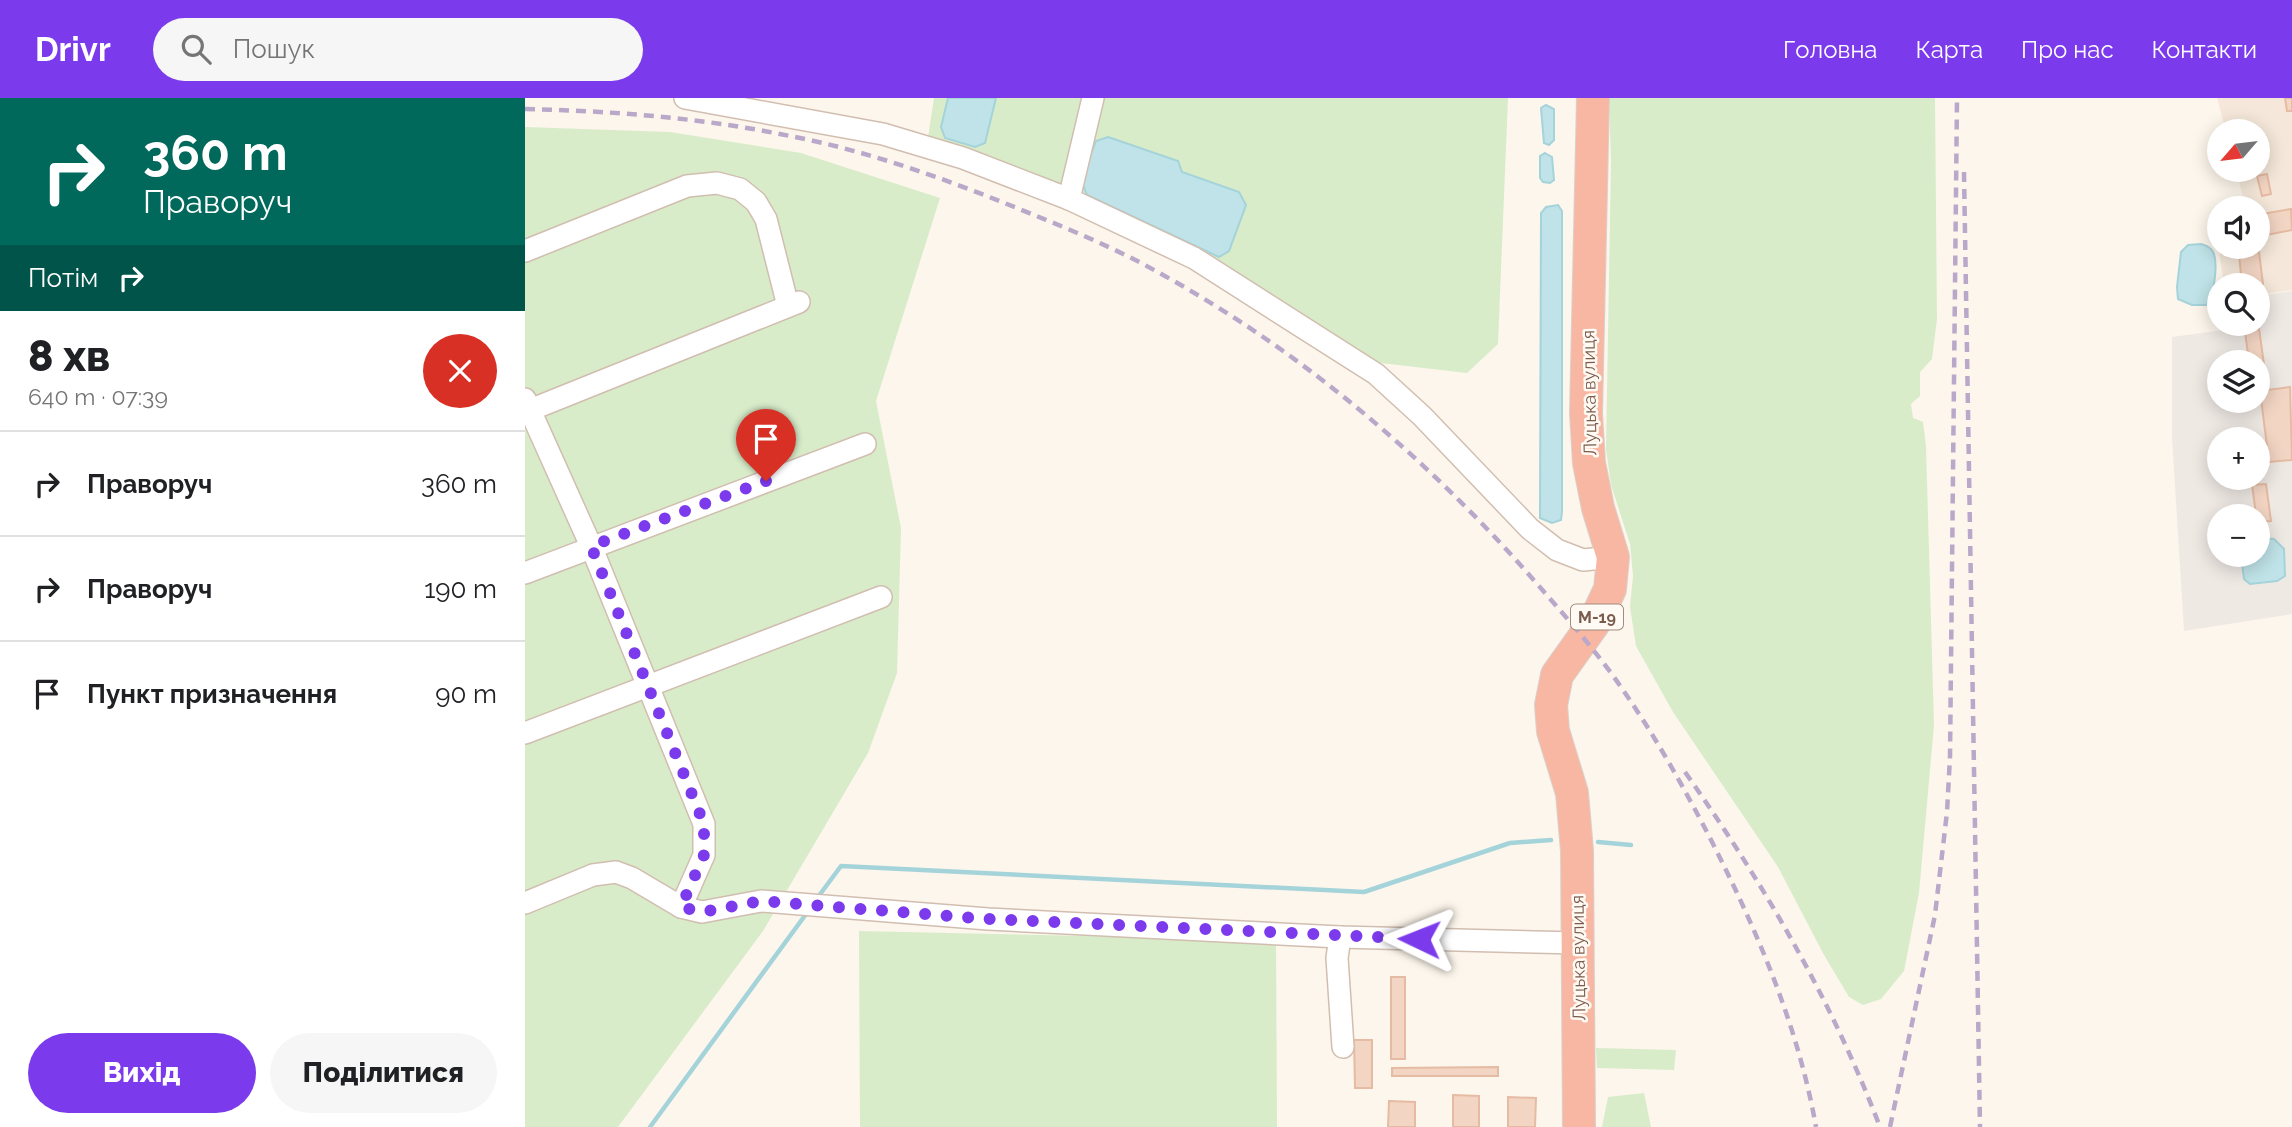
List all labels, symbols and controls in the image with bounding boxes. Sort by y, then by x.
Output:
search box [153,18,643,81]
text: Drivr [35,30,111,69]
icon: search [177,30,215,68]
text: Пошук [233,34,315,64]
text: Головна [1783,35,1877,64]
text: Карта [1915,35,1983,64]
text: Про нас [2021,35,2114,64]
text: Контакти [2152,35,2257,64]
north arrow [2207,119,2270,182]
map controls [2207,119,2270,567]
text: 360 m [143,124,288,181]
icon: right [28,126,119,217]
text: Праворуч [143,183,292,220]
button: sound [2207,196,2270,259]
icon: right [112,259,150,297]
text: Потім [28,263,98,293]
button: search [2207,273,2270,336]
street label: Луцька вулиця [1577,330,1601,456]
text: 8 хв [28,332,110,381]
button: close [423,334,497,408]
button: layers [2207,350,2270,413]
text: 640 m · 07:39 [28,383,168,410]
pin [736,409,796,481]
icon: arrive [747,420,785,458]
button: + [2207,427,2270,490]
icon: right [28,465,66,503]
text: Праворуч [87,469,212,499]
text: 360 m [421,469,497,499]
button: − [2207,504,2270,567]
icon: right [28,570,66,608]
text: Праворуч [87,574,212,604]
text: 190 m [424,574,497,604]
road number: М-19 [1571,604,1623,630]
icon: arrive [28,675,66,713]
text: Пункт призначення [87,679,337,709]
text: 90 m [435,679,497,709]
street label: Луцька вулиця [1566,895,1590,1021]
position arrow [1382,902,1456,976]
button: Вихід [28,1033,256,1113]
button: Поділитися [270,1033,497,1113]

